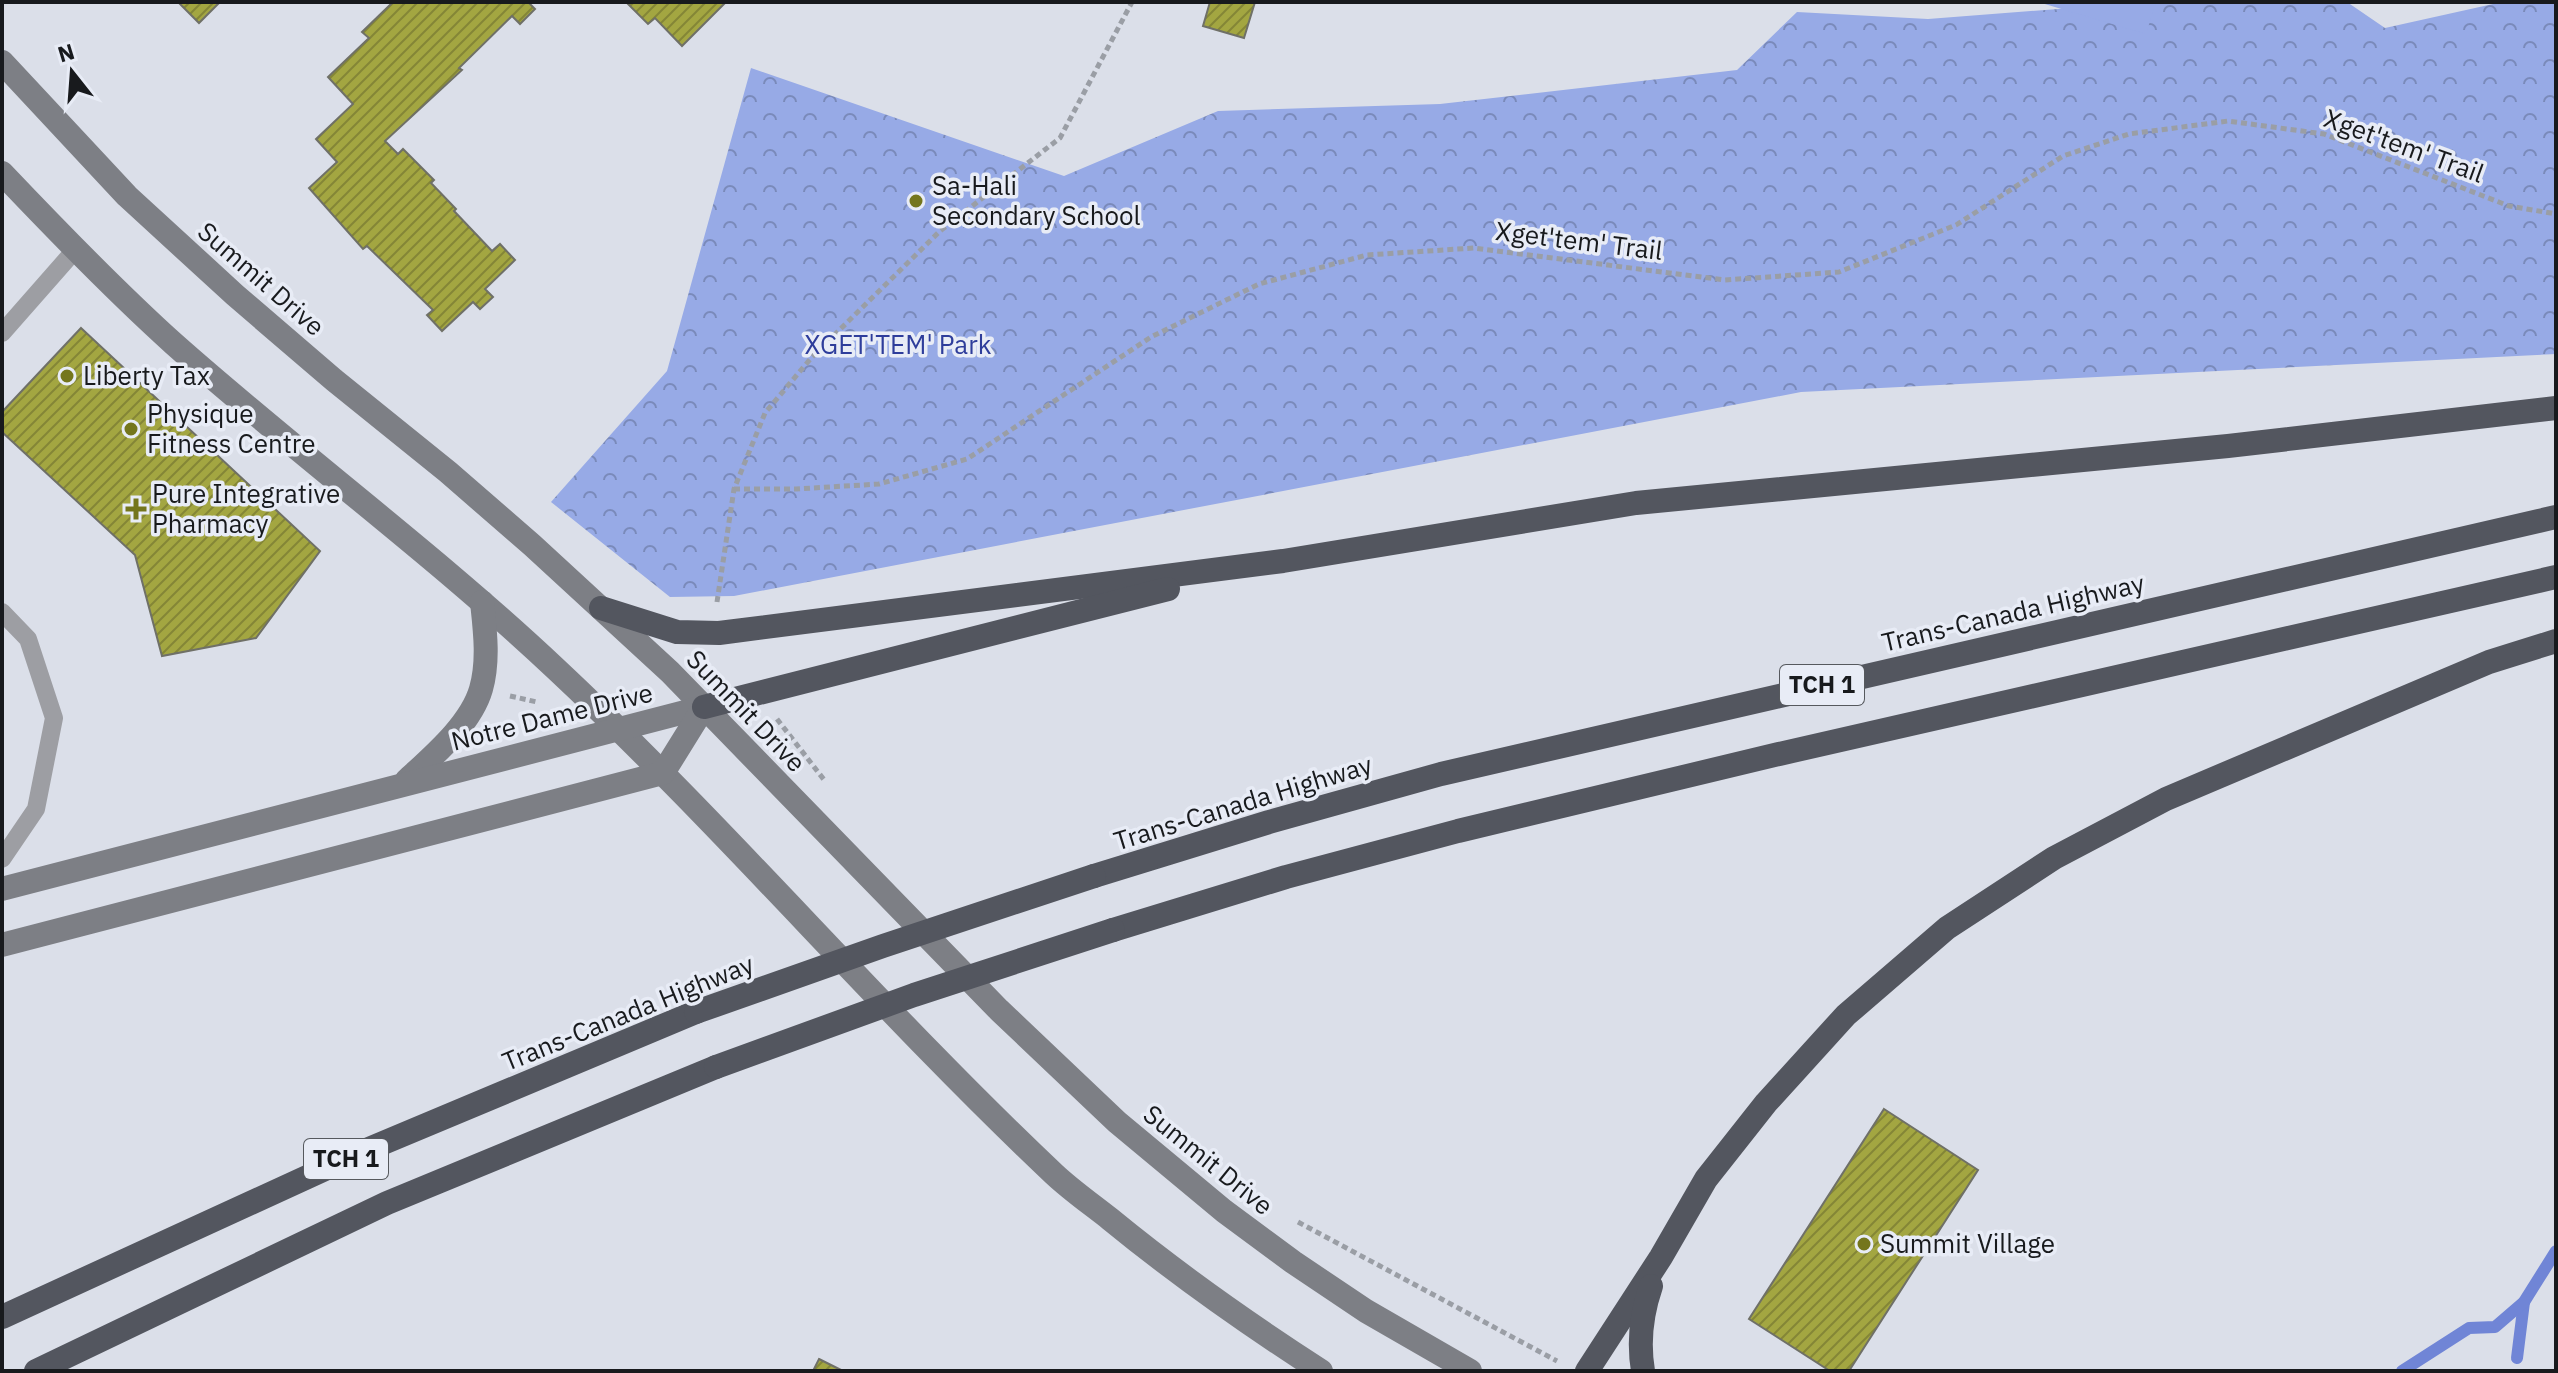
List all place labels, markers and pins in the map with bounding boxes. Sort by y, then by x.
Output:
place label: Sa-Hali Secondary School [932,168,1141,232]
marker: Sa-Hali Secondary School [907,192,925,210]
place label: Liberty Tax [83,358,210,392]
marker: Liberty Tax [58,367,76,385]
place label: Physique Fitness Centre [147,396,316,460]
marker: Physique Fitness Centre [122,420,140,438]
place label: Pure Integrative Pharmacy [152,476,340,540]
marker: Pure Integrative Pharmacy [127,500,145,518]
place label: Summit Village [1880,1226,2055,1260]
marker: Summit Village [1855,1235,1873,1253]

